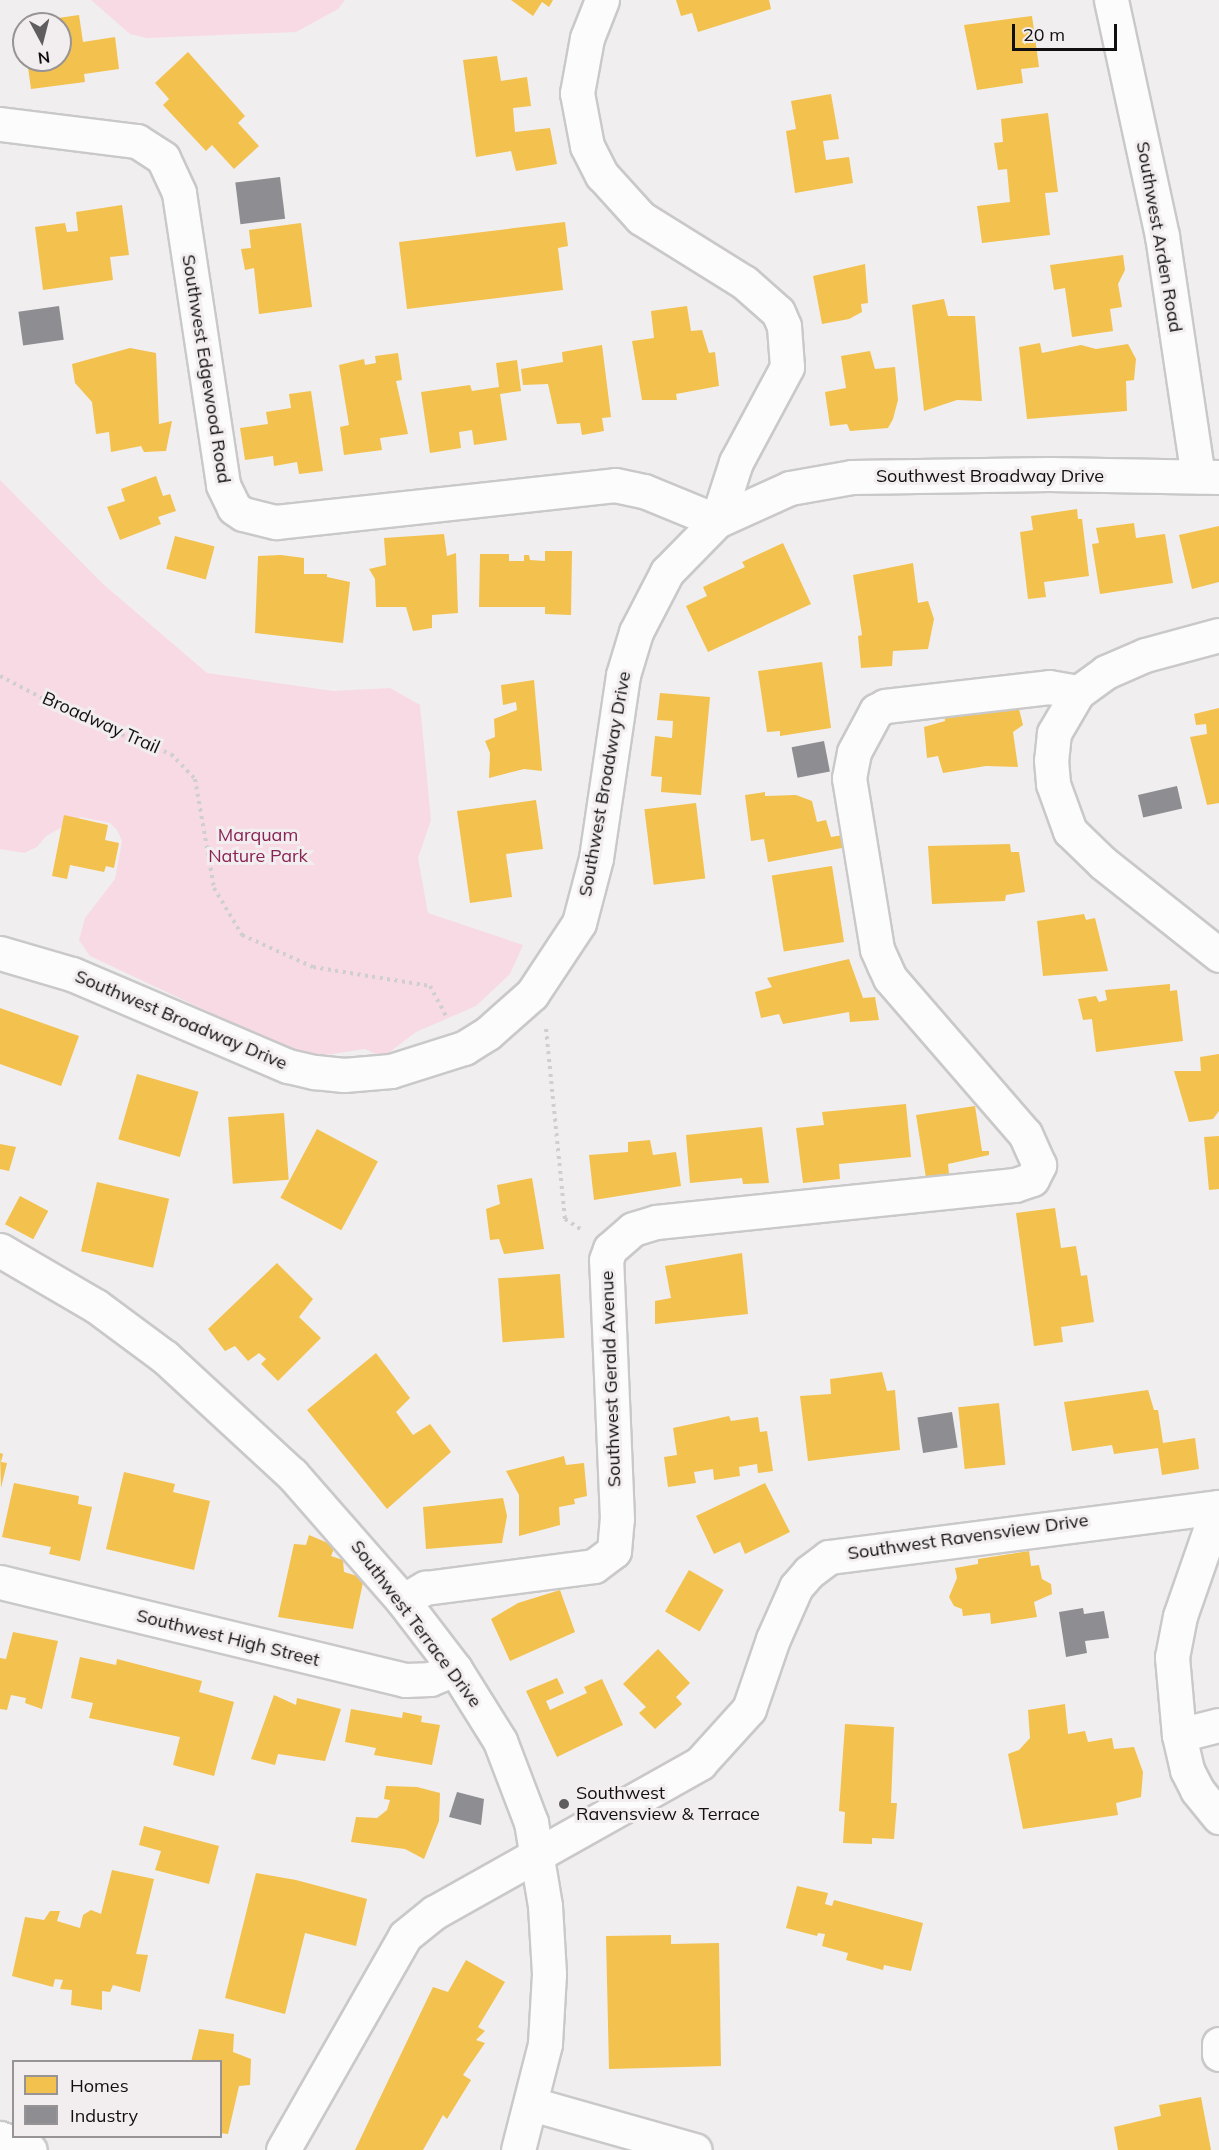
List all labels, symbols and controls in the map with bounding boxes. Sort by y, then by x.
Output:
north arrow [12,12,72,72]
scale bar [1015,12,1120,50]
text: 20 m [1023,23,1065,46]
text: N [37,47,51,69]
street label: Southwest Arden Road [1132,140,1186,334]
street label: Southwest Edgewood Road [177,253,235,485]
street label: Southwest Broadway Drive [876,465,1104,487]
street label: Southwest Broadway Drive [575,670,635,898]
street label: Broadway Trail [39,687,163,759]
park label: Marquam Nature Park [208,825,308,868]
street label: Southwest Broadway Drive [72,965,290,1075]
street label: Southwest Gerald Avenue [596,1270,626,1488]
street label: Southwest Ravensview Drive [846,1509,1090,1565]
street label: Southwest Terrace Drive [346,1536,486,1712]
street label: Southwest High Street [134,1605,322,1671]
place label: Southwest Ravensview & Terrace [576,1783,760,1826]
marker: Southwest Ravensview & Terrace [557,1797,571,1811]
legend [12,2060,222,2138]
text: Homes [70,2074,129,2097]
text: Industry [70,2104,138,2127]

